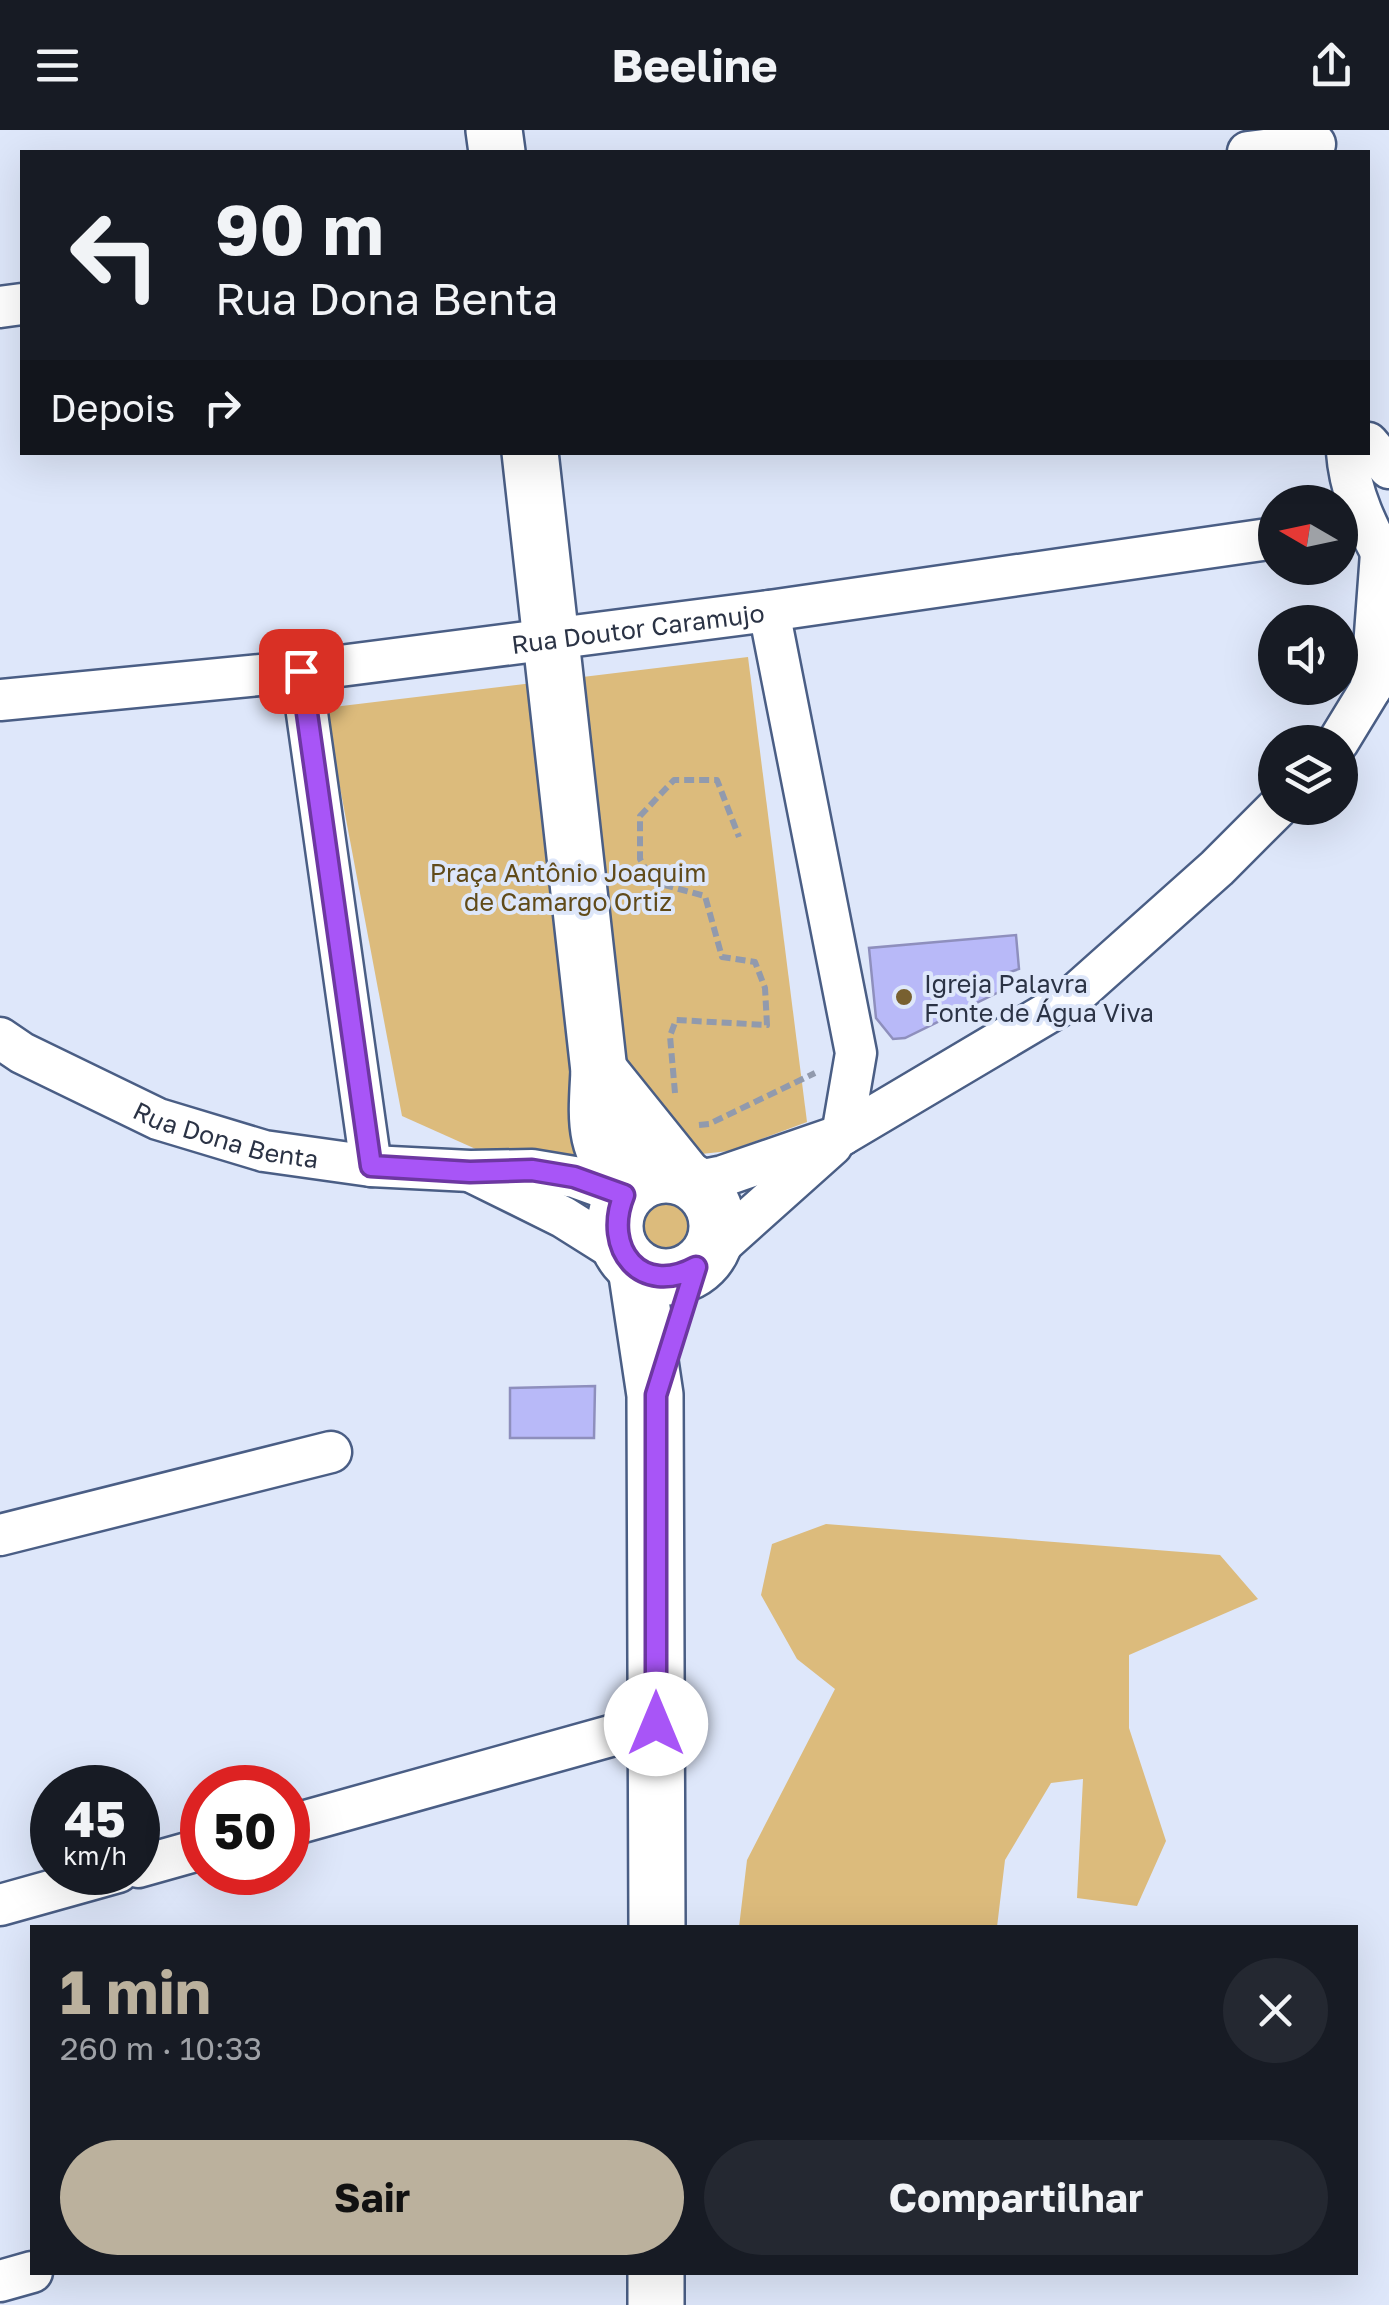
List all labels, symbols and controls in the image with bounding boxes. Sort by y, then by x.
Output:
icon: menu [30,38,85,93]
text: Beeline [611,38,778,92]
icon: share [1304,38,1359,93]
text: 90 m [215,186,384,270]
icon: left [50,190,180,320]
text: Rua Dona Benta [215,271,558,325]
icon: right [195,380,250,435]
text: Depois [50,385,175,430]
north arrow [1258,485,1358,585]
map controls [1258,485,1358,825]
street label: Rua Doutor Caramujo [510,596,766,659]
button: sound [1258,605,1358,705]
pin [259,629,344,714]
icon: arrive [274,644,329,699]
button: layers [1258,725,1358,825]
park label: Praça Antônio Joaquim de Camargo Ortiz [430,857,706,917]
place label: Igreja Palavra Fonte de Água Viva [924,968,1154,1028]
marker: Igreja Palavra Fonte de Água Viva [893,986,915,1008]
street label: Rua Dona Benta [128,1094,321,1174]
position arrow [604,1672,708,1776]
speed limit sign: 50 [180,1765,310,1895]
text: 45 [64,1788,126,1848]
text: km/h [63,1840,127,1871]
text: 1 min [60,1955,211,2027]
button: close [1223,1958,1328,2063]
text: 260 m · 10:33 [60,2029,262,2067]
button: Sair [60,2140,684,2255]
button: Compartilhar [704,2140,1328,2255]

